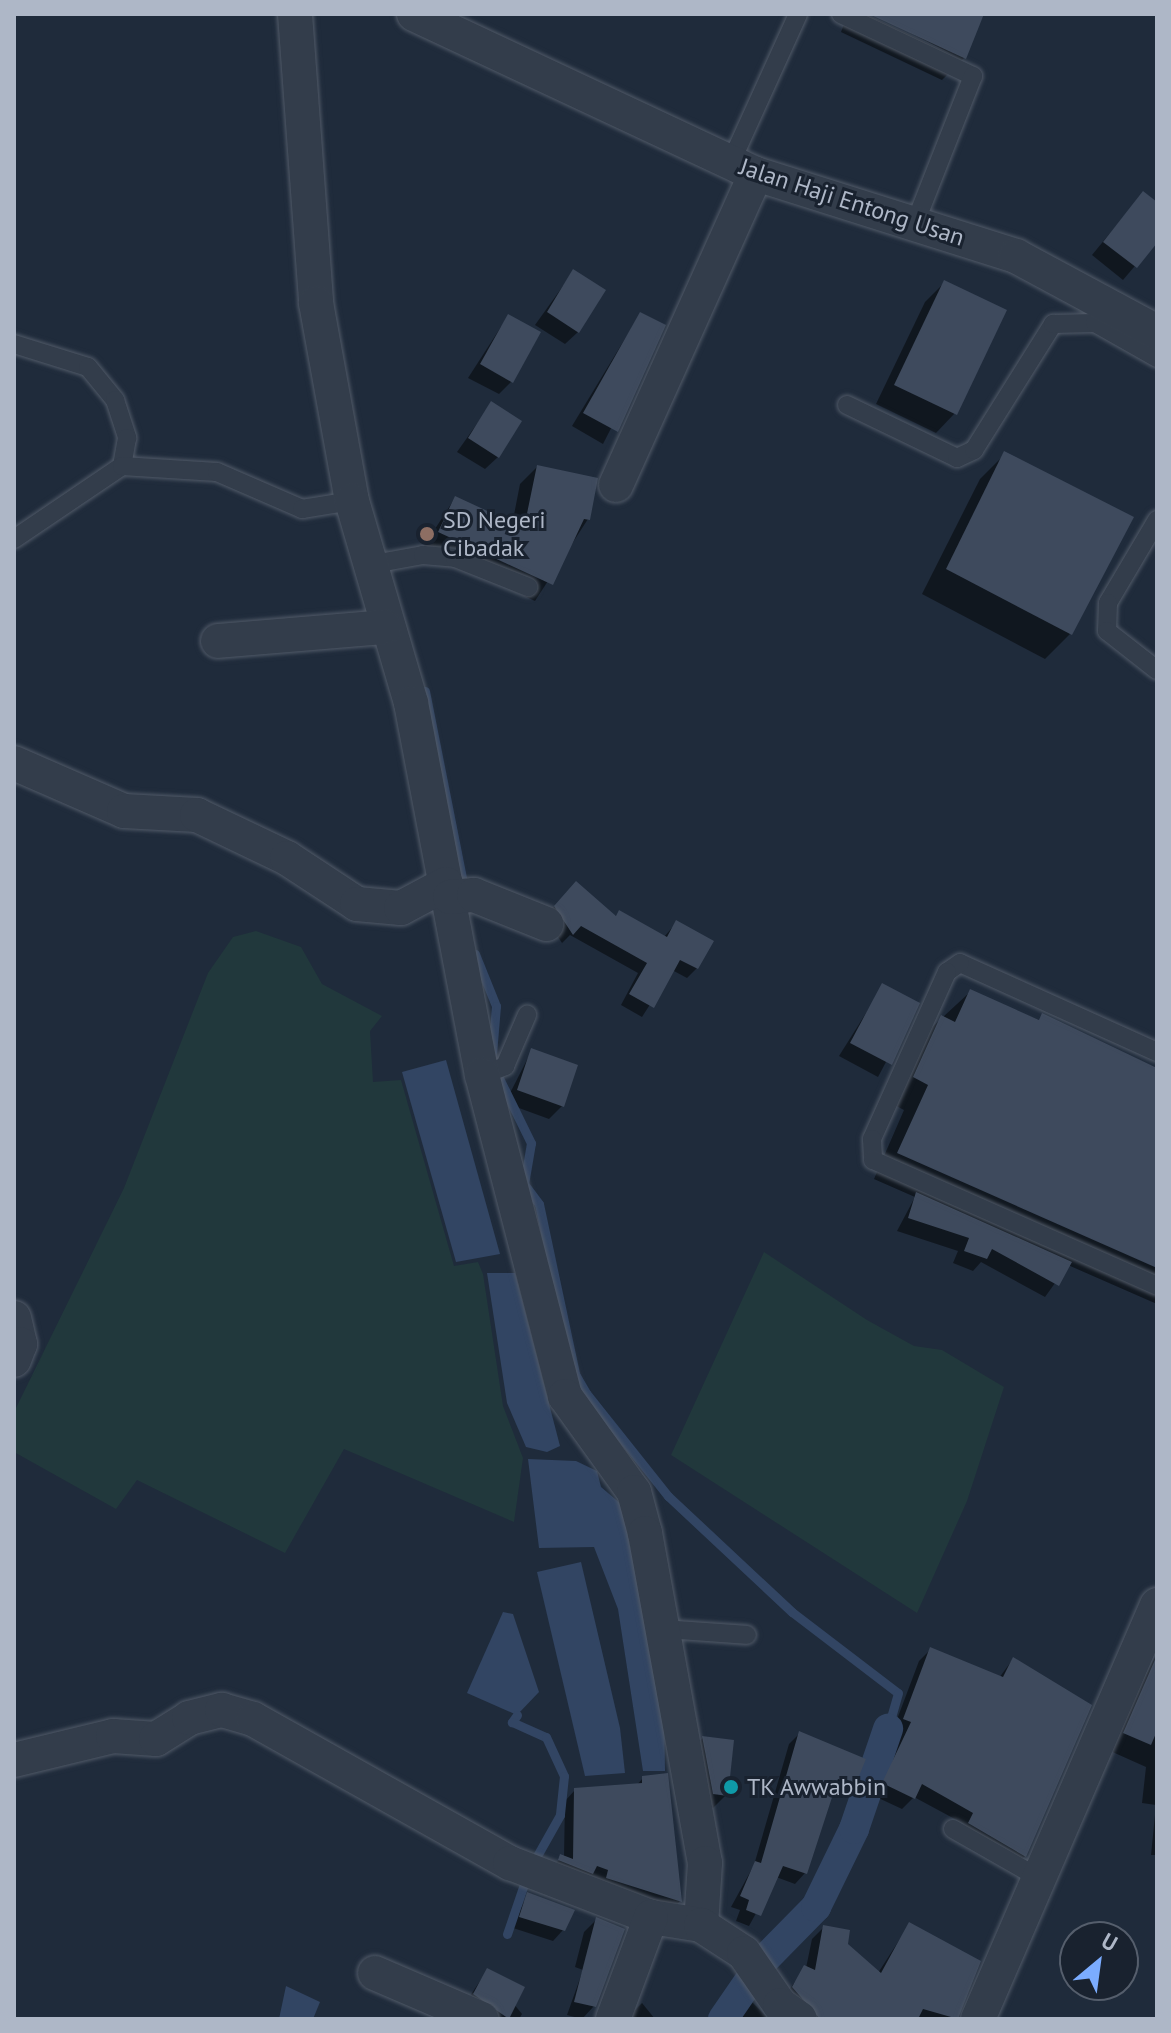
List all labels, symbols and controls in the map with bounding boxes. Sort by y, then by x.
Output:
street label: Jalan Haji Entong Usan [736,152,968,252]
place label: SD Negeri Cibadak [443,506,546,562]
marker: SD Negeri Cibadak [418,525,436,543]
place label: TK Awwabbin [747,1773,888,1801]
marker: TK Awwabbin [722,1778,740,1796]
north arrow [1059,1921,1139,2001]
text: U [1097,1926,1122,1957]

